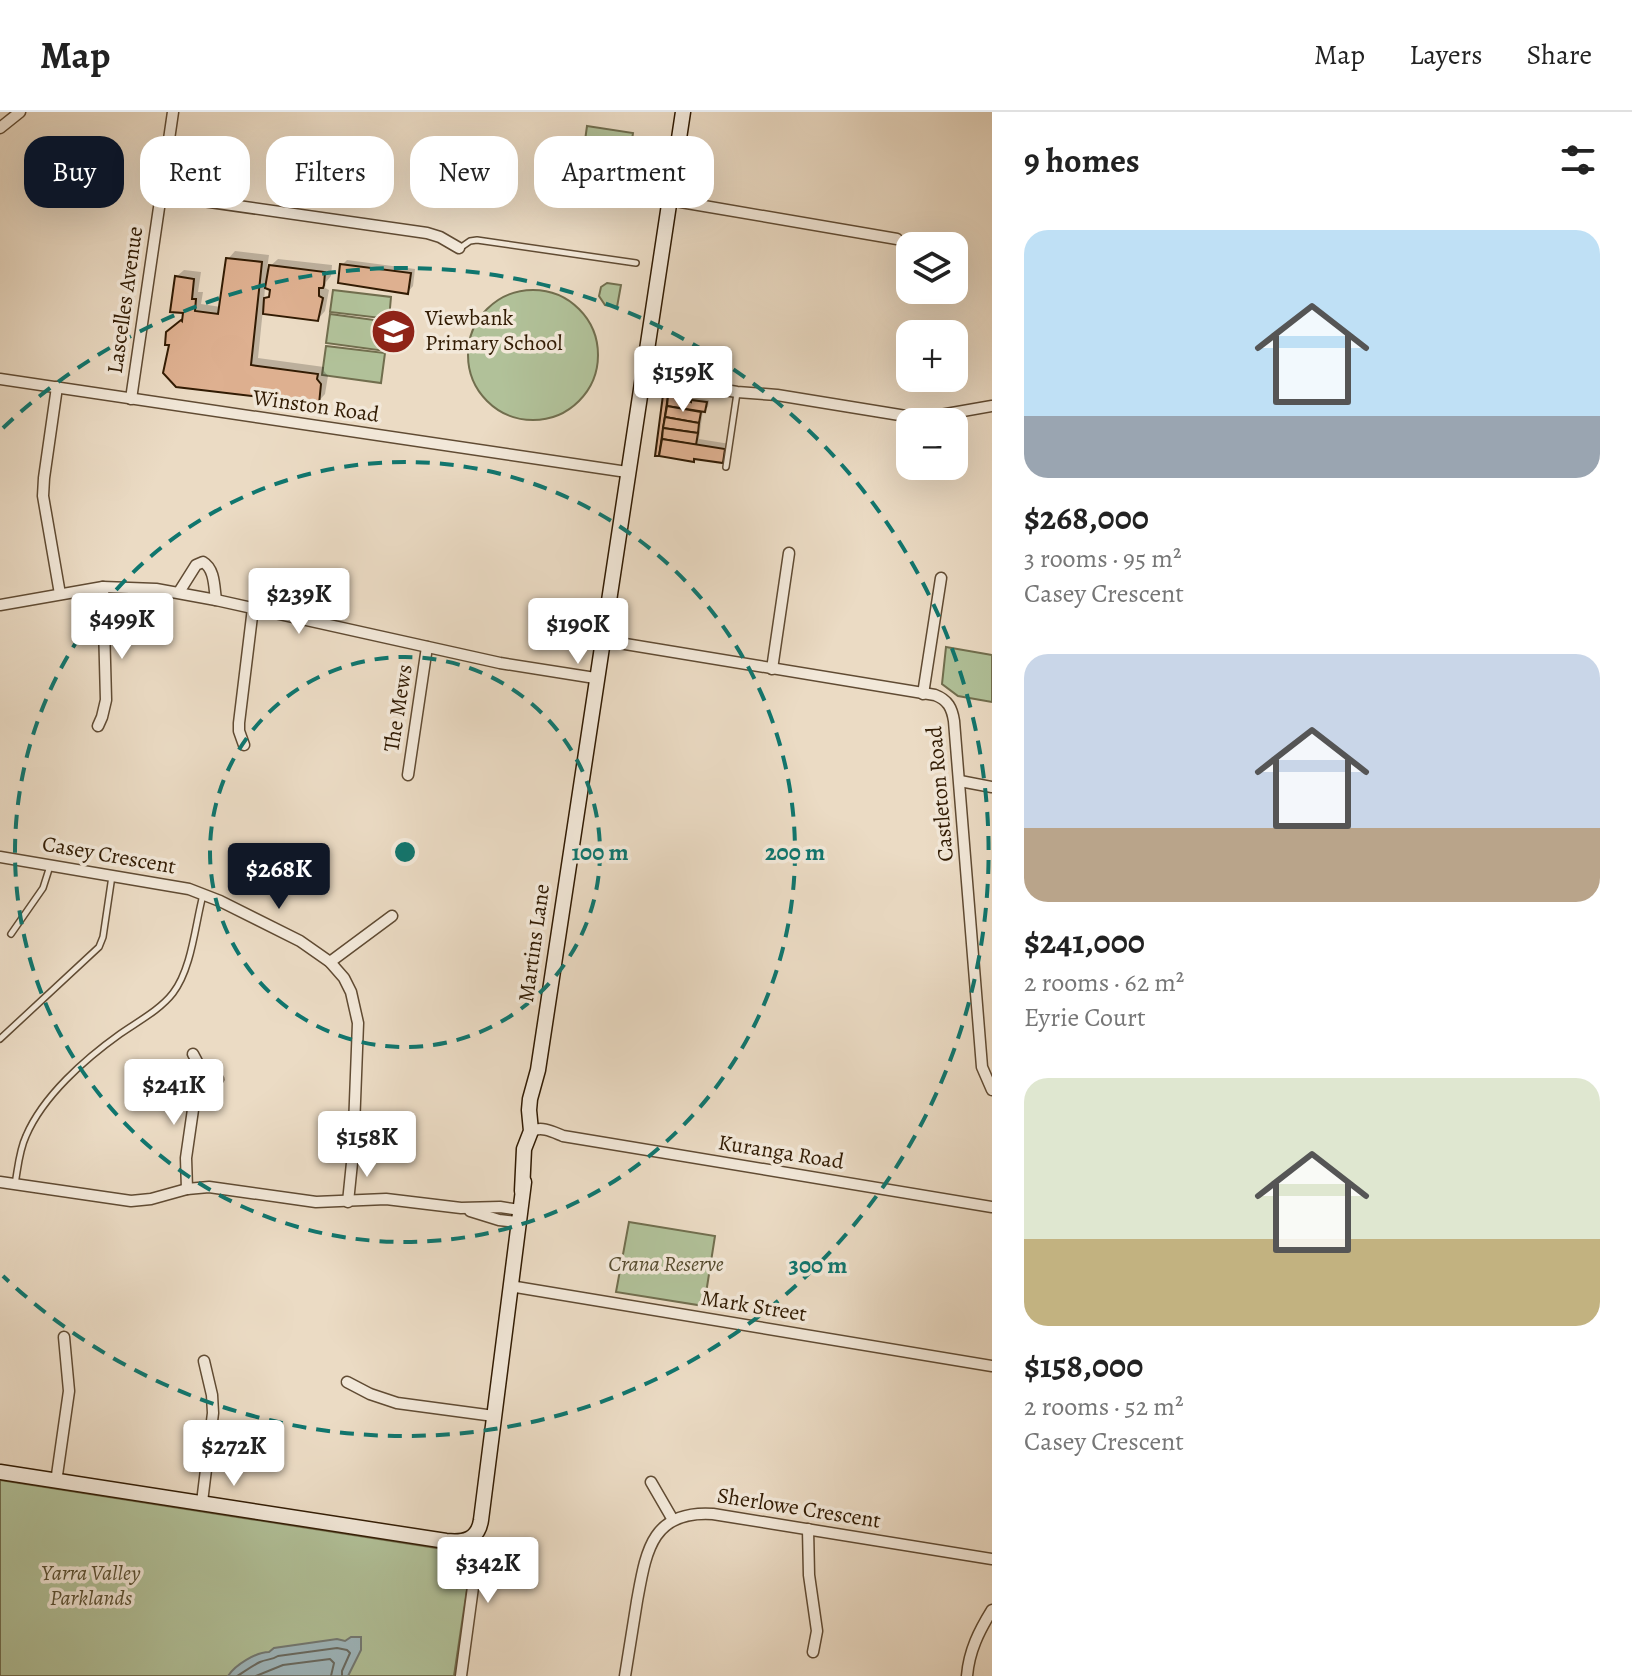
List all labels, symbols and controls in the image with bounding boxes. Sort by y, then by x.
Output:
text: Map [40,29,110,81]
text: Map [1314,36,1365,74]
text: Layers [1409,36,1482,74]
text: Share [1526,36,1592,74]
chip: Buy [24,136,124,208]
chip: Rent [140,136,250,208]
chip: Filters [266,136,394,208]
chip: New [410,136,518,208]
chip: Apartment [534,136,714,208]
text: 9 homes [1024,137,1140,184]
icon: filters [1556,138,1600,182]
street label: Lascelles Avenue [100,224,150,376]
map controls [896,232,968,480]
button: layers [896,232,968,304]
icon: home [1240,282,1384,426]
place label: Viewbank Primary School [424,303,563,358]
school or university icon: Viewbank Primary School [370,307,418,355]
button: + [896,320,968,392]
pin: $159K [627,346,739,414]
text: $159K [652,354,714,389]
street label: Winston Road [250,382,381,430]
button: − [896,408,968,480]
text: $268,000 [1024,494,1149,541]
text: 3 rooms · 95 m² [1024,541,1181,576]
pin: $239K [243,568,355,636]
text: $239K [267,576,331,611]
text: Casey Crescent [1024,576,1184,611]
pin: $499K [66,593,178,661]
pin: $190K [522,598,634,666]
text: $499K [89,601,155,636]
text: $190K [546,606,610,641]
street label: The Mews [376,662,420,754]
icon: home [1240,706,1384,850]
street label: Castleton Road [919,725,961,863]
street label: Casey Crescent [40,828,178,882]
text: 100 m [571,836,629,868]
text: 200 m [765,836,825,868]
centre of rings [391,838,419,866]
pin: $268K [223,843,335,911]
text: $268K [246,851,312,886]
street label: Martins Lane [511,882,557,1004]
text: $241,000 [1024,918,1145,965]
text: 2 rooms · 62 m² [1024,965,1184,1000]
text: Eyrie Court [1024,1000,1146,1035]
pin: $241K [118,1059,230,1127]
text: $241K [142,1067,206,1102]
pin: $158K [311,1111,423,1179]
text: $158K [336,1119,398,1154]
street label: Kuranga Road [716,1127,846,1177]
icon: home [1240,1130,1384,1274]
park label: Crana Reserve [608,1249,724,1279]
text: 300 m [789,1249,847,1281]
street label: Mark Street [699,1283,809,1329]
text: $158,000 [1024,1342,1143,1389]
text: 2 rooms · 52 m² [1024,1389,1183,1424]
pin: $272K [178,1420,290,1488]
text: Casey Crescent [1024,1424,1184,1459]
text: $272K [201,1428,267,1463]
street label: Sherlowe Crescent [715,1480,883,1536]
pin: $342K [432,1537,544,1605]
text: $342K [455,1545,521,1580]
park label: Yarra Valley Parklands [41,1558,141,1613]

